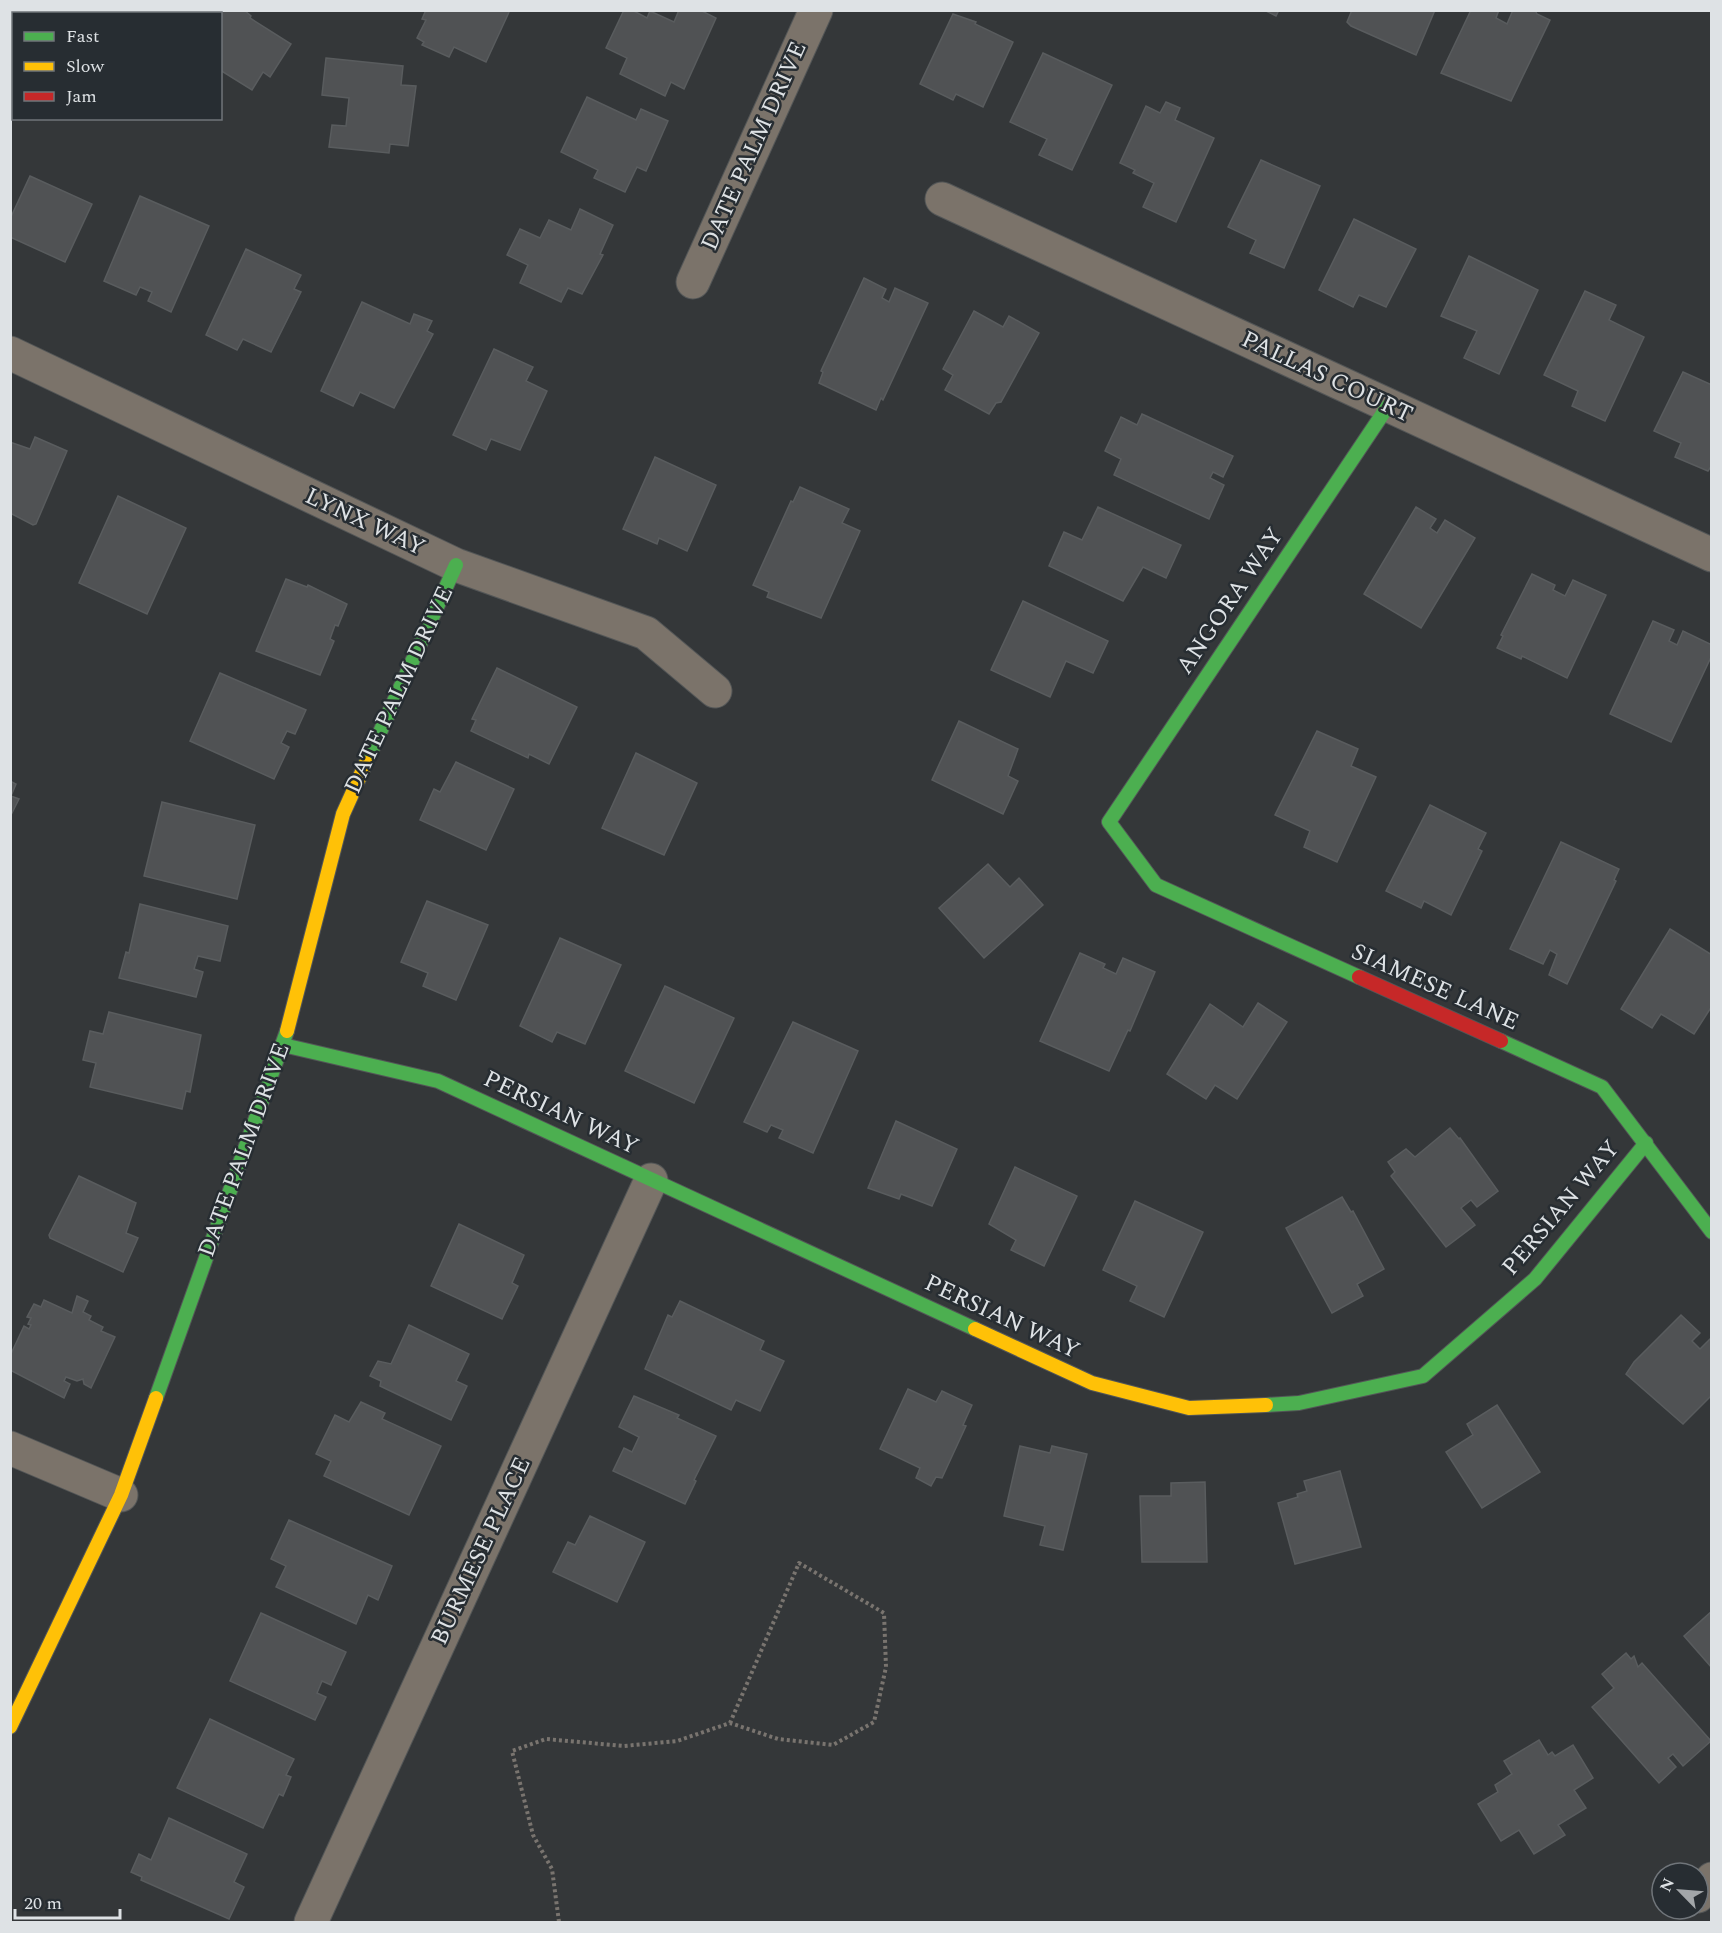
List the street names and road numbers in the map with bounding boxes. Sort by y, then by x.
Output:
street label: DATE PALM DRIVE [692,36,816,256]
street label: PALLAS COURT [1235,321,1419,433]
street label: LYNX WAY [299,478,431,566]
street label: ANGORA WAY [1167,520,1293,682]
street label: DATE PALM DRIVE [335,580,463,800]
street label: SIAMESE LANE [1345,934,1525,1040]
street label: DATE PALM DRIVE [188,1038,300,1262]
street label: PERSIAN WAY [477,1061,645,1165]
street label: PERSIAN WAY [1493,1132,1629,1284]
street label: PERSIAN WAY [918,1265,1086,1369]
street label: BURMESE PLACE [422,1451,540,1651]

